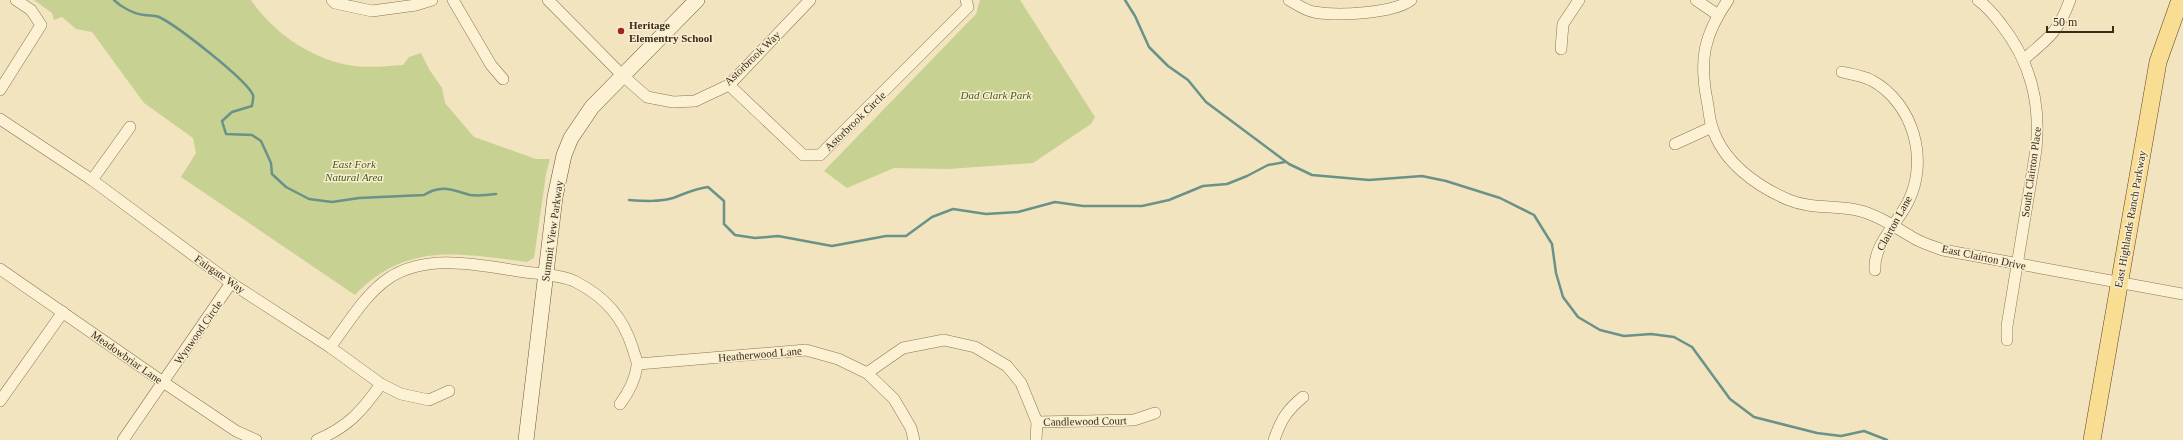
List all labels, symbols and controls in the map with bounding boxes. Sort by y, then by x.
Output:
scale bar [2047,8,2113,34]
text: 50 m [2053,15,2078,29]
place label: Heritage Elementry School [629,19,712,44]
marker: Heritage Elementry School [616,26,626,36]
street label: Astorbrook Way [722,28,783,88]
street label: Astorbrook Circle [822,89,888,153]
park label: Dad Clark Park [960,89,1033,101]
street label: South Clairton Place [2019,126,2043,218]
street label: East Highlands Ranch Parkway [2112,149,2148,288]
park label: East Fork Natural Area [324,158,383,183]
street label: Summit View Parkway [539,179,565,282]
street label: Clairton Lane [1874,193,1914,252]
street label: East Clairton Drive [1941,242,2027,272]
street label: Fairgate Way [193,252,248,296]
street label: Wynwood Circle [172,298,224,366]
street label: Meadowbriar Lane [89,328,165,386]
street label: Heatherwood Lane [718,344,802,364]
street label: Candlewood Court [1043,414,1127,428]

